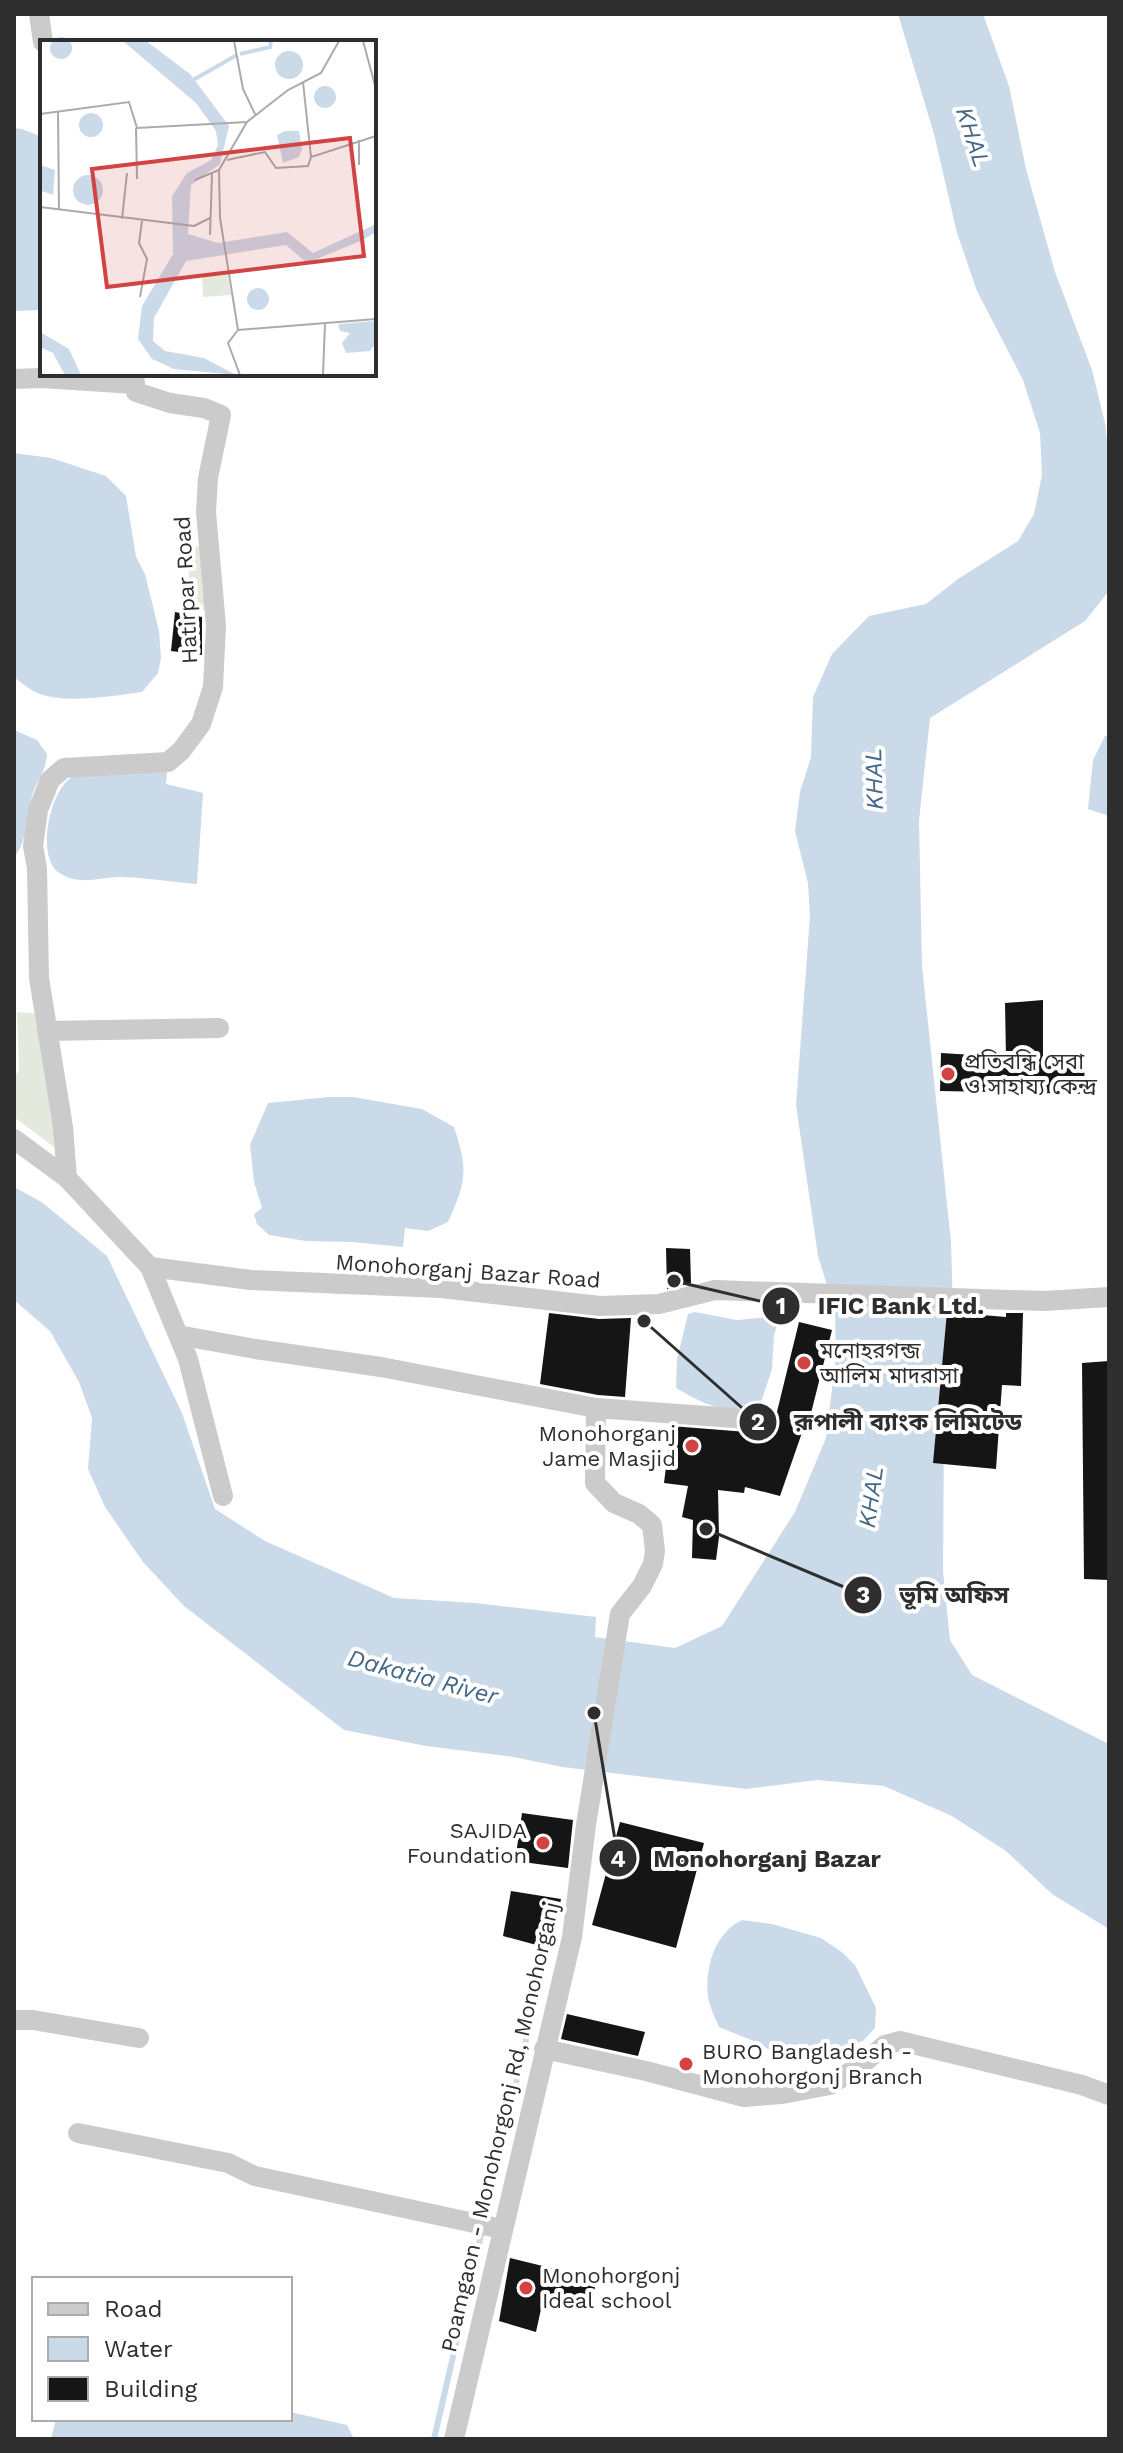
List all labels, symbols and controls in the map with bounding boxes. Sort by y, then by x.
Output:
inset map [40,40,376,376]
water label: KHAL [950,103,996,171]
street label: Hatirpar Road [170,515,202,665]
water label: KHAL [859,748,889,810]
place label: প্রতিবন্ধি সেবা ও সাহায্য কেন্দ্র [964,1049,1097,1099]
marker: প্রতিবন্ধি সেবা ও সাহায্য কেন্দ্র [939,1065,957,1083]
street label: Monohorganj Bazar Road [335,1249,601,1293]
callout: IFIC Bank Ltd. [761,1282,1000,1330]
text: 1 [776,1292,786,1320]
text: IFIC Bank Ltd. [818,1292,984,1320]
place label: মনোহরগন্জ আলিম মাদরাসা [819,1338,960,1388]
marker: মনোহরগন্জ আলিম মাদরাসা [795,1354,813,1372]
callout: রূপালী ব্যাংক লিমিটেড [738,1398,1038,1446]
text: 2 [751,1408,765,1436]
text: রূপালী ব্যাংক লিমিটেড [793,1408,1023,1436]
place label: Monohorganj Jame Masjid [538,1421,676,1471]
marker: Monohorganj Jame Masjid [683,1437,701,1455]
water label: KHAL [853,1464,889,1530]
callout: ভূমি অফিস [843,1571,1025,1619]
text: 3 [856,1581,870,1609]
text: ভূমি অফিস [898,1581,1009,1610]
water label: Dakatia River [345,1643,503,1711]
place label: SAJIDA Foundation [407,1818,527,1868]
marker: SAJIDA Foundation [534,1834,552,1852]
callout: Monohorganj Bazar [598,1834,897,1882]
text: 4 [610,1845,626,1873]
text: Monohorganj Bazar [653,1845,882,1873]
street label: Poamgaon - Monohorgonj Rd, Monohorganj [436,1899,564,2355]
place label: BURO Bangladesh - Monohorgonj Branch [702,2039,923,2089]
marker: BURO Bangladesh - Monohorgonj Branch [677,2055,695,2073]
place label: Monohorgonj Ideal school [542,2263,680,2313]
legend [32,2277,292,2421]
marker: Monohorgonj Ideal school [517,2279,535,2297]
text: Road [104,2295,163,2323]
text: Water [104,2335,173,2363]
text: Building [104,2375,197,2403]

